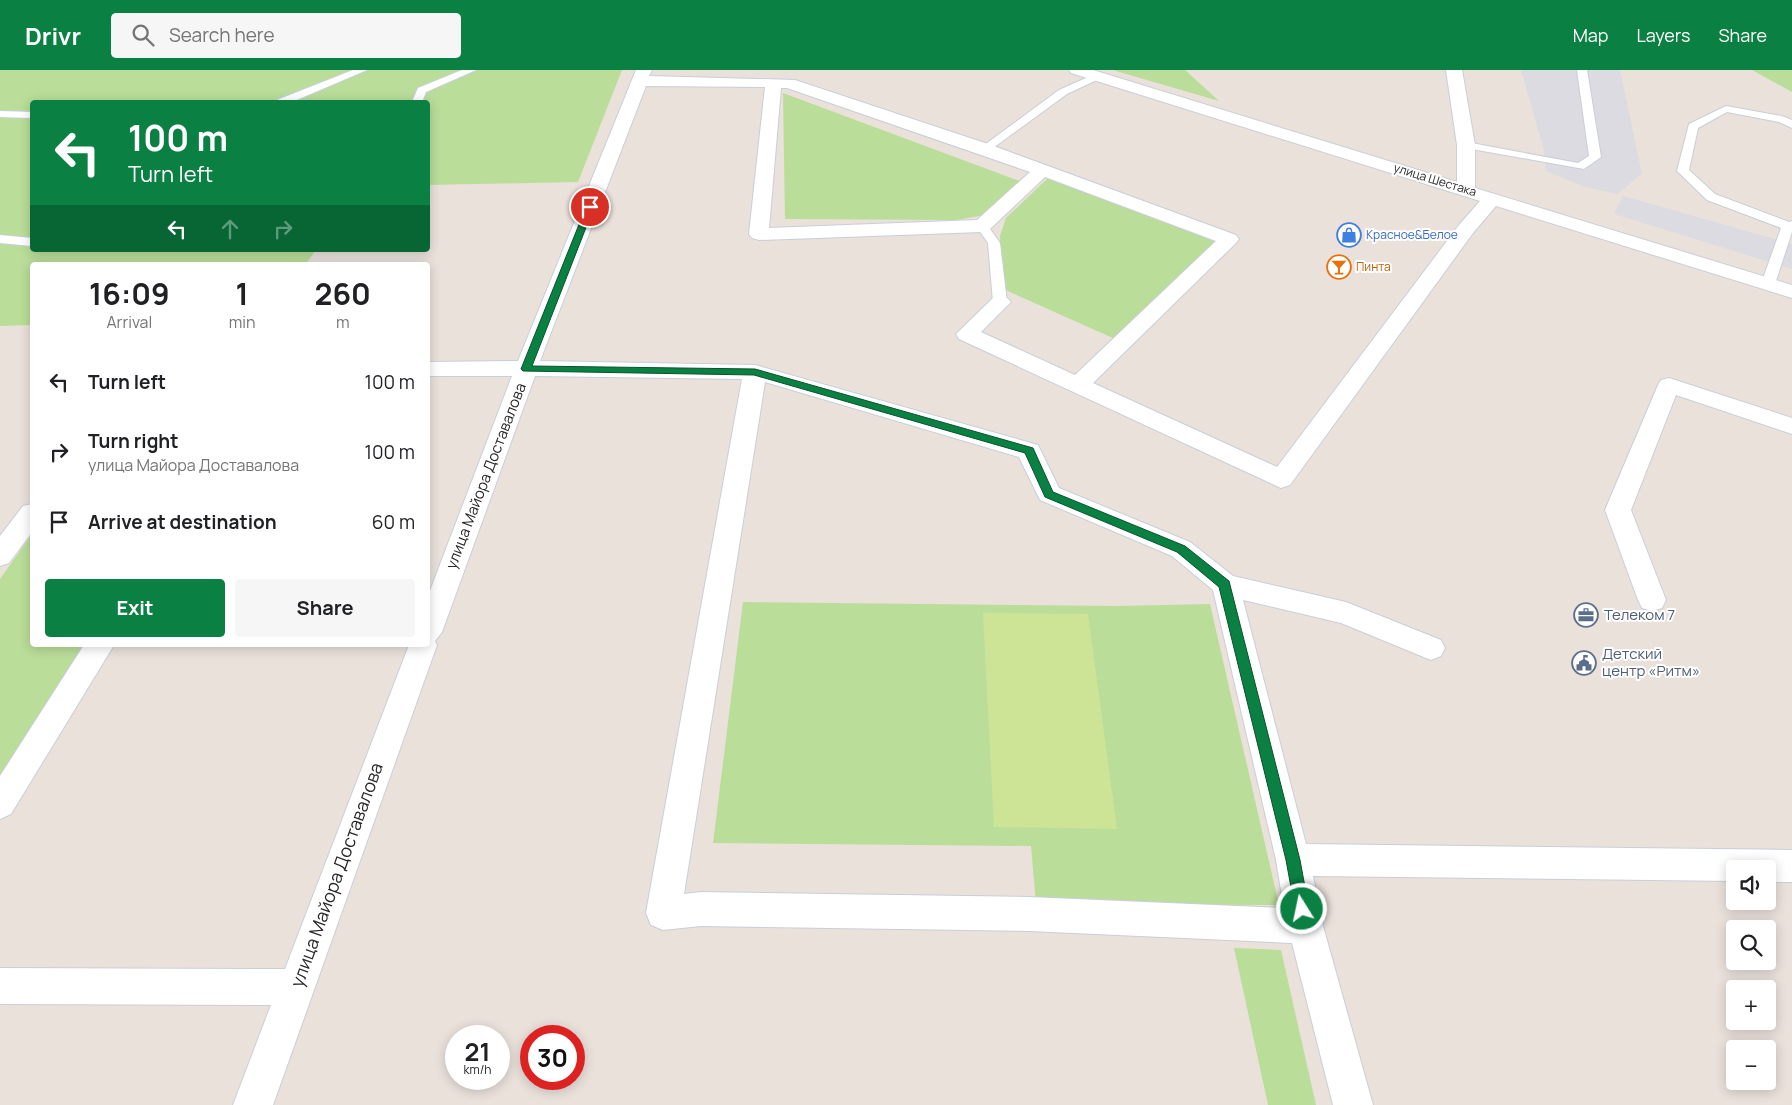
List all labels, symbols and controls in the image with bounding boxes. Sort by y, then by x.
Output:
search box [111,13,461,58]
text: Drivr [25,19,81,52]
icon: search [129,21,157,49]
text: Search here [169,22,275,48]
text: Map [1573,23,1608,47]
text: Layers [1636,23,1690,47]
text: Share [1718,23,1767,47]
text: 100 m [128,114,228,162]
icon: left [45,120,110,185]
text: Turn left [128,159,213,189]
street label: улица Шестака [1392,159,1479,200]
pin [569,186,611,228]
icon: arrive [576,193,604,221]
icon: left [163,215,191,243]
icon: ahead [216,215,244,243]
icon: right [269,215,297,243]
shop icon: Красное&Белое [1336,222,1362,248]
place label: Красное&Белое [1366,226,1458,243]
bar icon: Пинта [1326,254,1352,280]
place label: Пинта [1356,258,1391,275]
text: 16:09 [89,273,170,314]
text: 1 [236,273,249,314]
text: 260 [315,273,371,314]
text: Arrival [106,311,152,333]
text: min [229,311,255,333]
text: m [336,311,350,333]
icon: left [45,368,73,396]
text: Turn left [88,369,166,395]
text: 100 m [364,369,415,395]
street label: улица Майора Доставалова [440,380,531,572]
text: Turn right [88,428,178,454]
icon: right [45,438,73,466]
text: 100 m [364,439,415,465]
text: улица Майора Доставалова [88,454,299,476]
icon: arrive [45,508,73,536]
text: Arrive at destination [88,509,277,535]
text: 60 m [372,509,415,535]
button: Exit [45,579,225,637]
button: Share [235,579,415,637]
office icon: Телеком 7 [1573,602,1599,628]
place label: Телеком 7 [1604,604,1675,625]
place label: Детский центр «Ритм» [1602,643,1700,681]
public building icon: Детский центр «Ритм» [1571,650,1597,676]
street label: улица Майора Доставалова [284,759,388,990]
map controls [1726,860,1776,1090]
button: sound [1726,860,1776,910]
position arrow [1275,882,1327,934]
button: search [1726,920,1776,970]
button: + [1726,980,1776,1030]
speed limit sign: 30 [520,1025,585,1090]
text: 21 [465,1034,490,1069]
button: − [1726,1040,1776,1090]
text: km/h [464,1061,491,1078]

